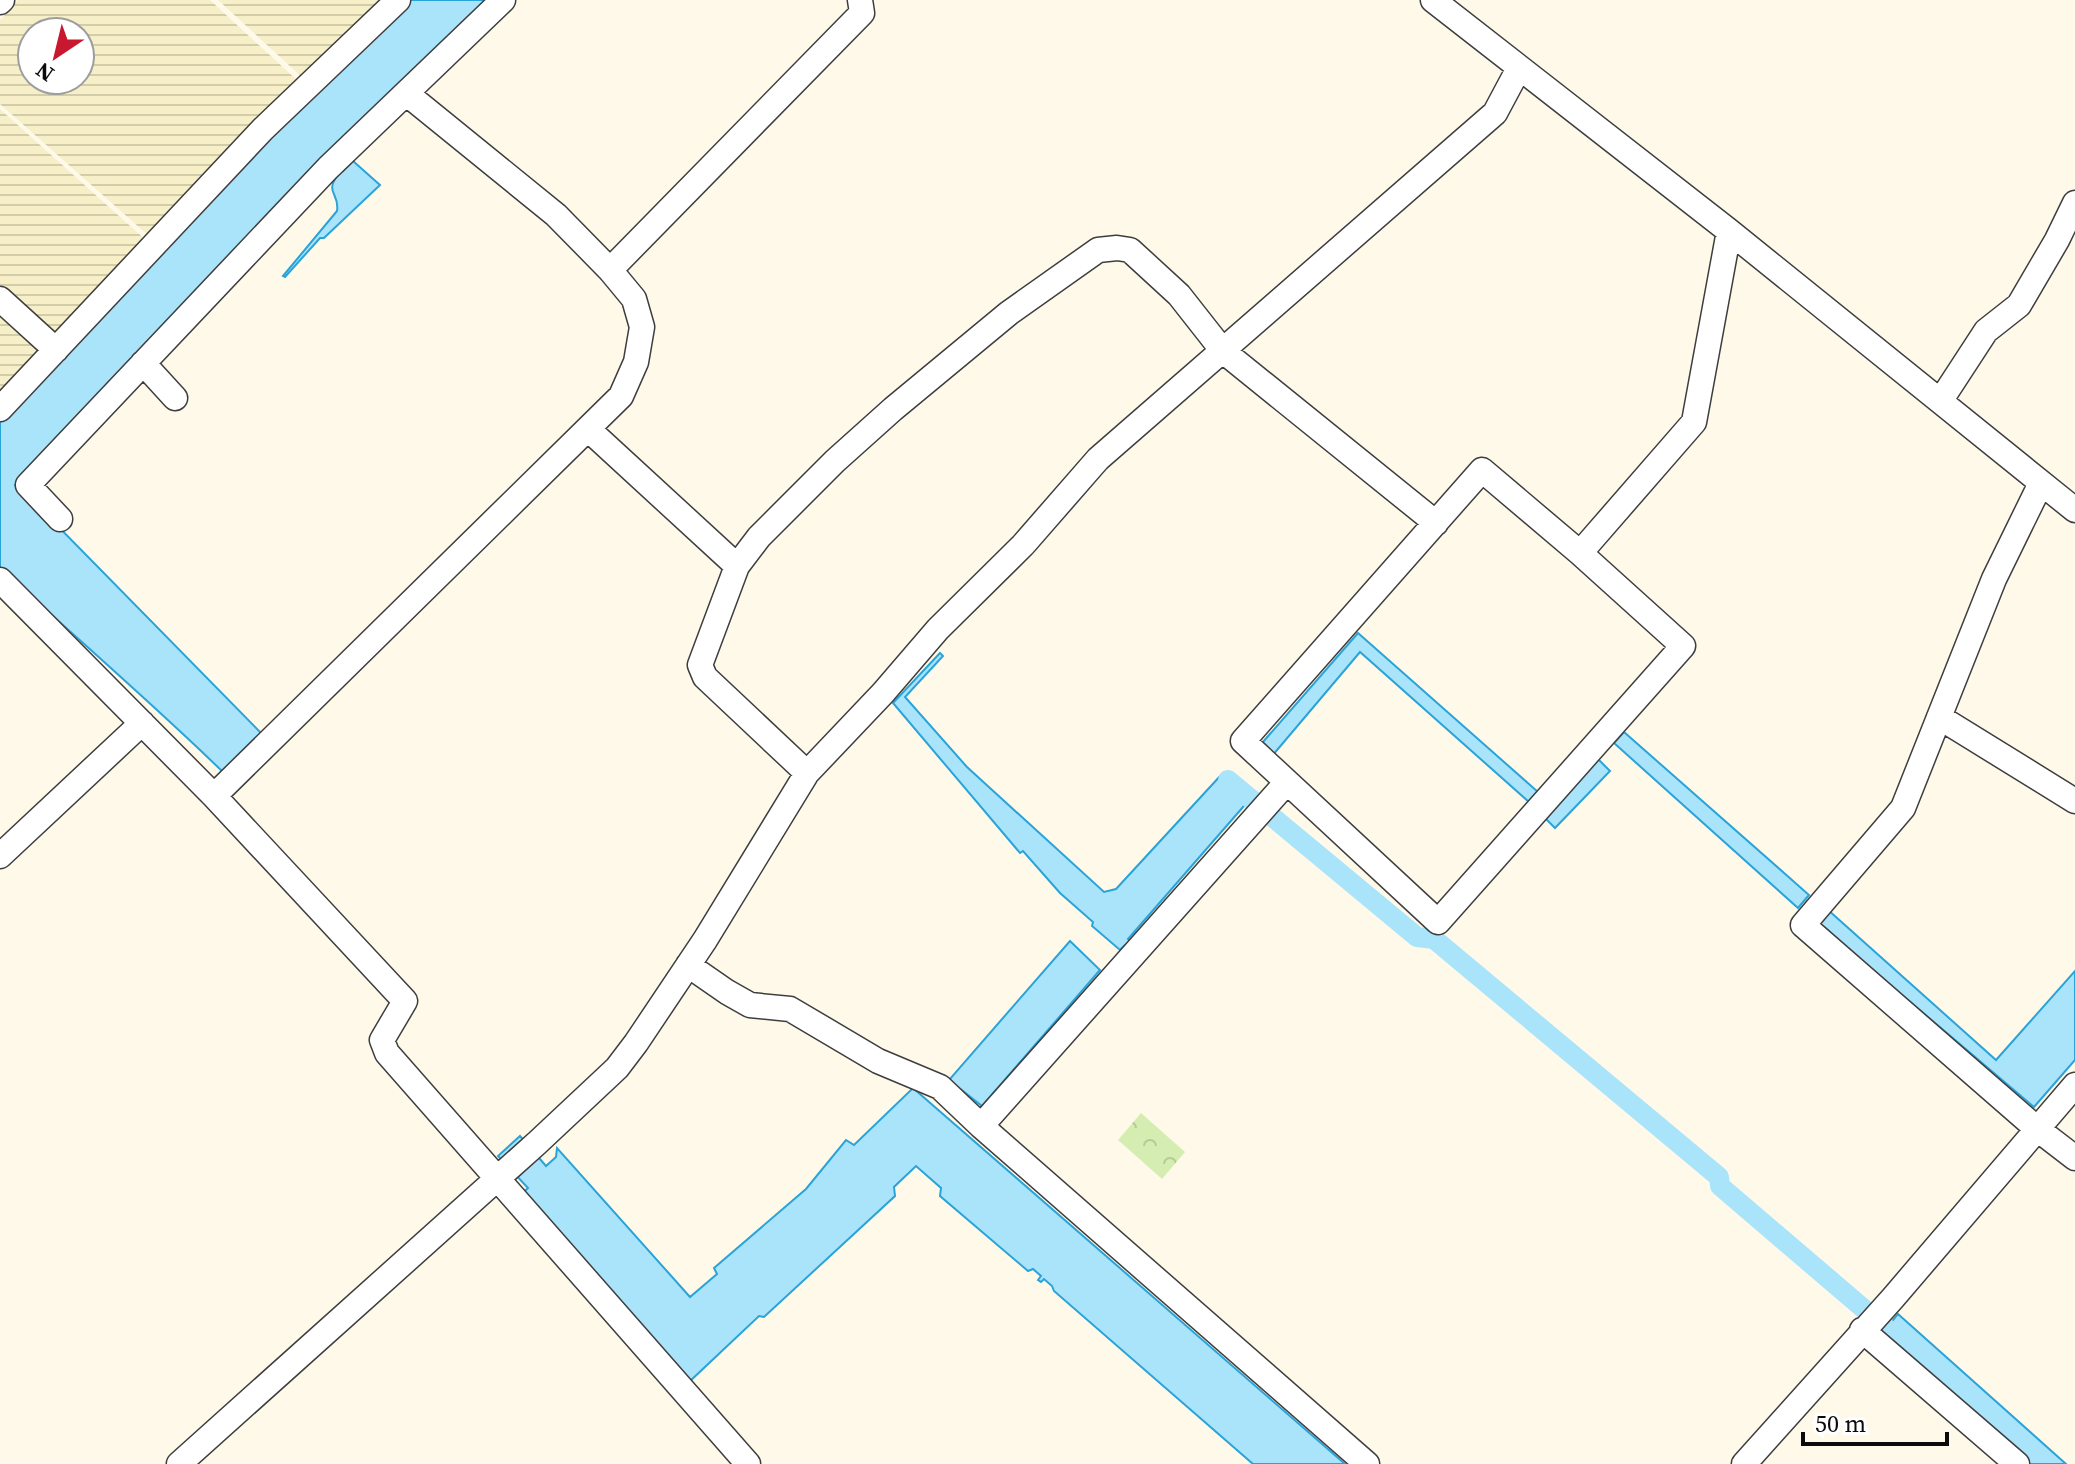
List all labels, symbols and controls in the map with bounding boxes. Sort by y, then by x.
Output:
north arrow [16,16,96,96]
text: N [29,55,60,89]
scale bar [1803,1396,1947,1446]
text: 50 m [1815,1407,1866,1440]

